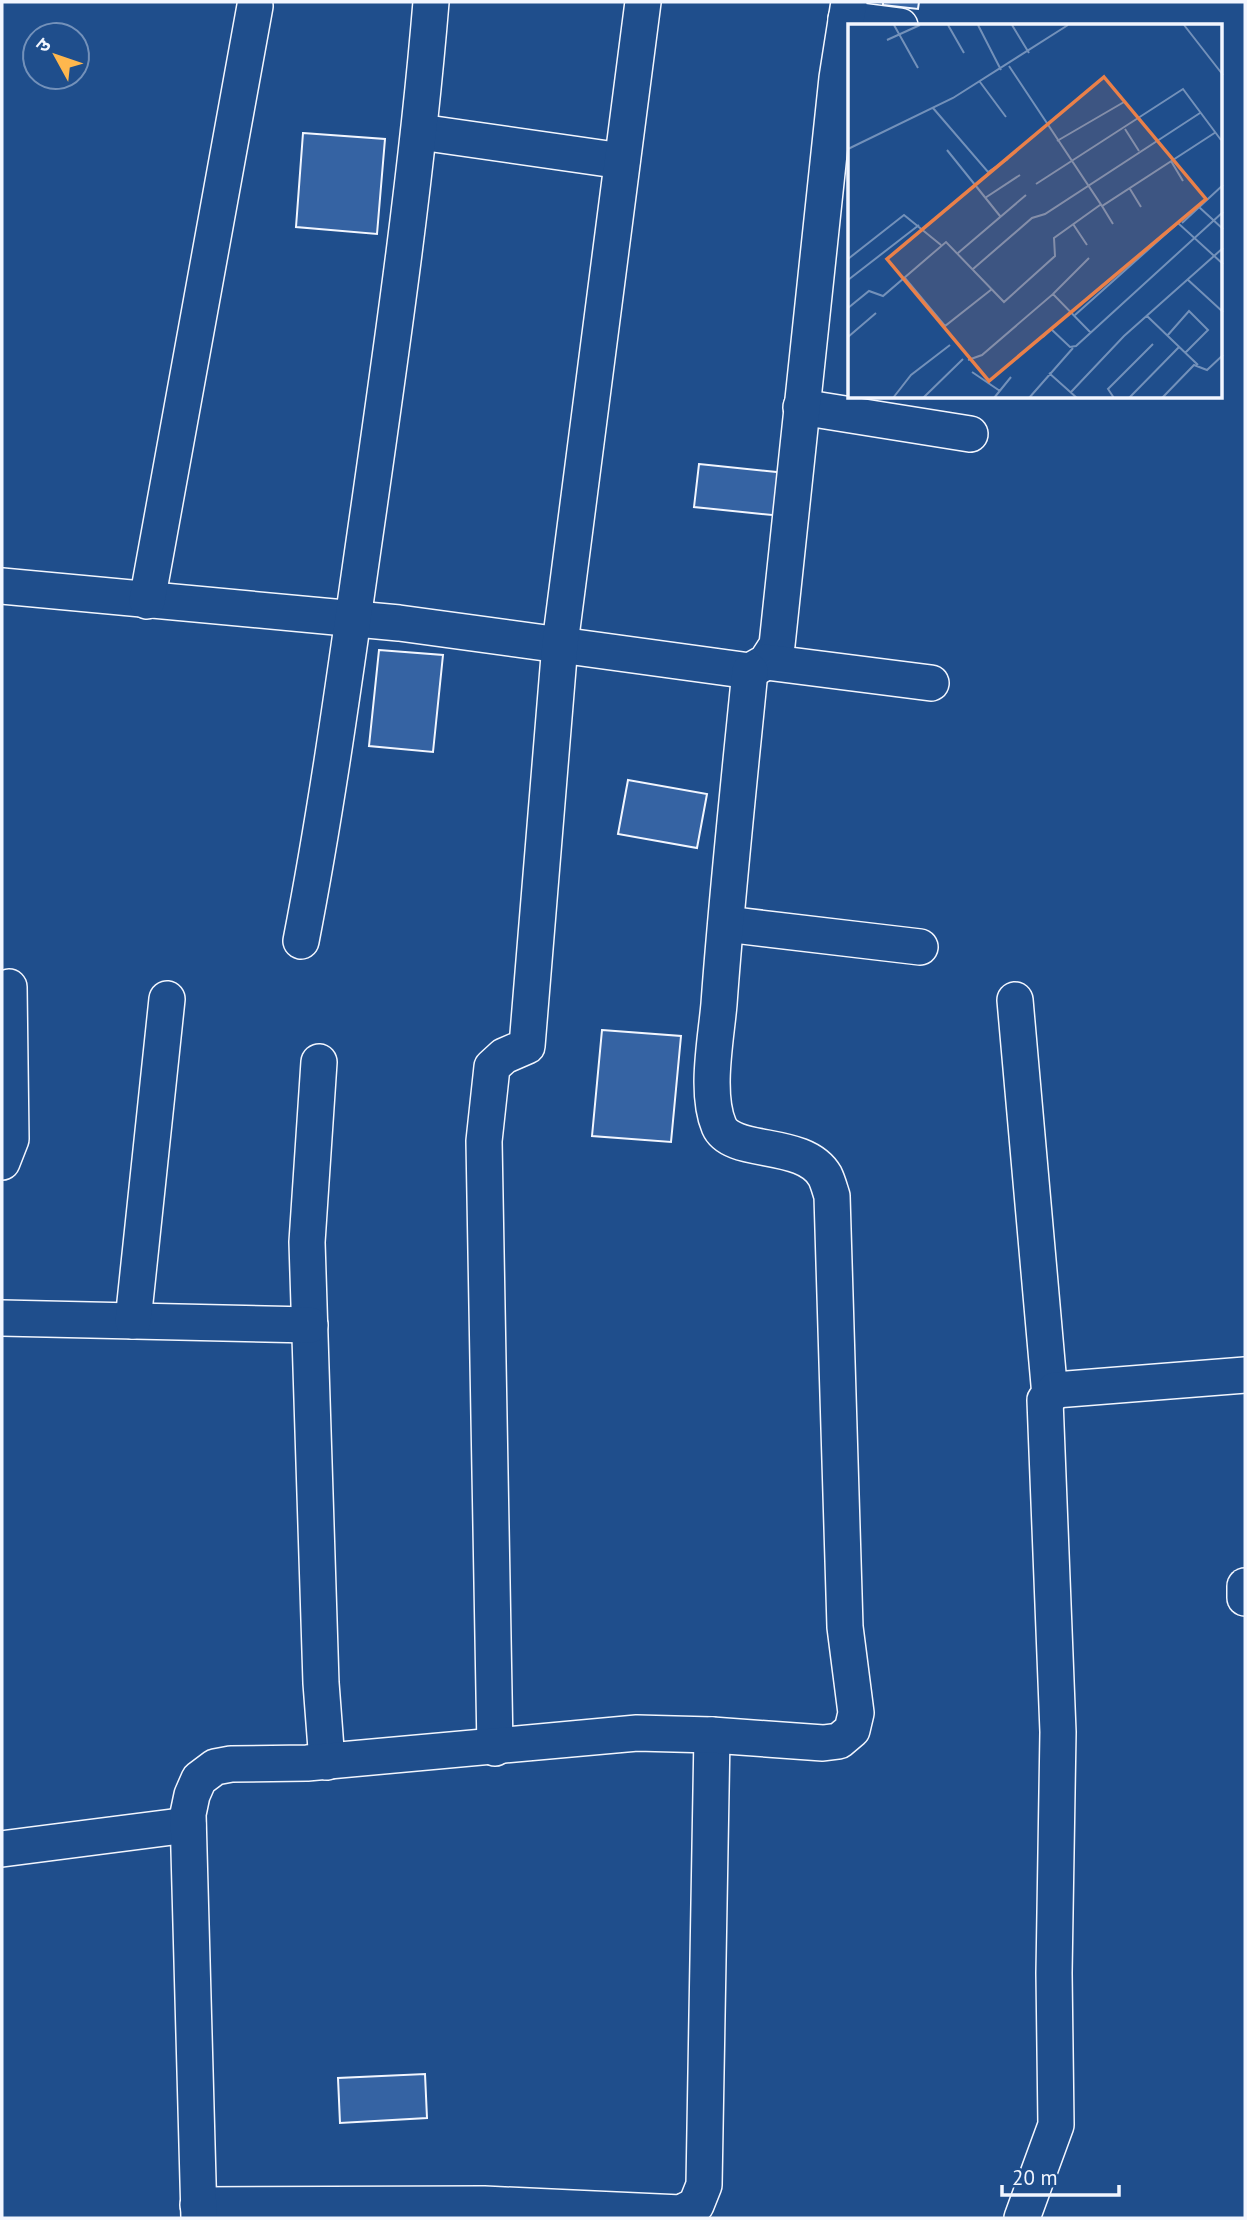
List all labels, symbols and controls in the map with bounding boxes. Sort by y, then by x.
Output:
north arrow [21,21,91,91]
inset map [848,24,1222,399]
text: उ [30,32,56,57]
scale bar [1002,2154,1119,2198]
text: 20 m [1012,2164,1058,2191]

